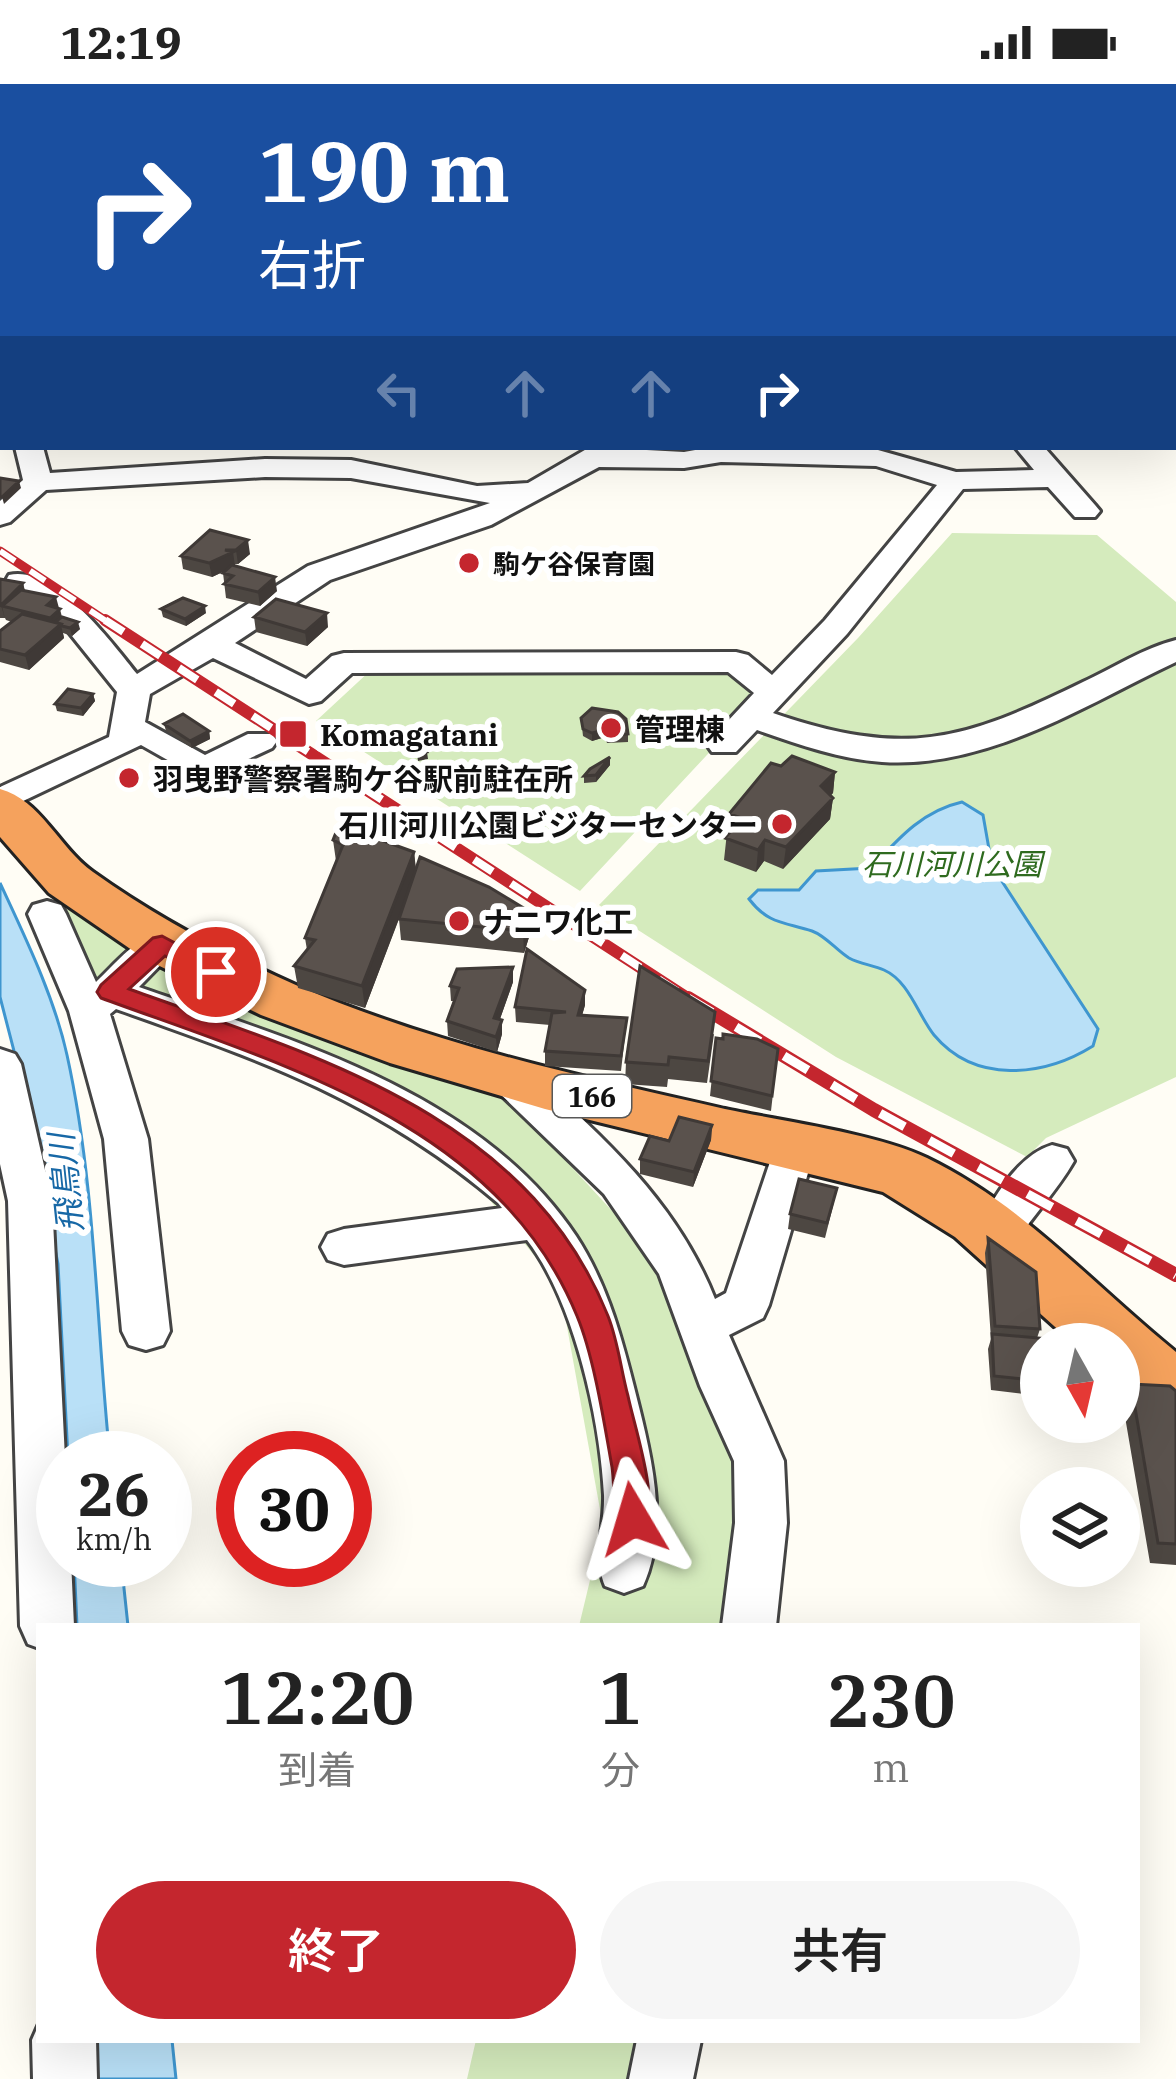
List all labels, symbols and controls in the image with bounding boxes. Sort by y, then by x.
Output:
text: 12:19 [60,13,182,71]
text: 190 m [258,116,510,225]
icon: right [60,132,216,288]
text: 右折 [258,230,366,300]
icon: left [366,360,432,426]
icon: ahead [492,360,558,426]
icon: ahead [618,360,684,426]
icon: right [744,360,810,426]
place label: 駒ケ谷保育園 [493,546,655,581]
marker: 駒ケ谷保育園 [456,550,482,576]
place label: 管理棟 [635,709,725,748]
place label: Komagatani [320,715,498,754]
marker: 管理棟 [598,715,624,741]
marker: Komagatani [277,718,309,750]
place label: 羽曳野警察署駒ケ谷駅前駐在所 [153,759,573,798]
marker: 羽曳野警察署駒ケ谷駅前駐在所 [116,765,142,791]
place label: 石川河川公園ビジターセンター [339,805,758,844]
marker: 石川河川公園ビジターセンター [769,811,795,837]
park label: 石川河川公園 [862,844,1046,883]
place label: ナニワ化工 [483,902,633,941]
marker: ナニワ化工 [446,908,472,934]
pin [165,921,267,1023]
icon: arrive [183,939,249,1005]
road number: 166 [553,1075,631,1117]
water label: 飛鳥川 [38,1129,92,1234]
north arrow [1020,1323,1140,1443]
map controls [1020,1323,1140,1587]
speed limit sign: 30 [216,1431,372,1587]
text: 26 [78,1454,150,1533]
position arrow [570,1456,696,1582]
button: layers [1020,1467,1140,1587]
text: km/h [76,1519,152,1558]
text: 12:20 [220,1650,414,1744]
text: 1 [599,1650,642,1744]
text: 230 [826,1653,956,1747]
text: m [872,1742,910,1793]
text: 到着 [278,1744,356,1795]
text: 分 [601,1744,640,1795]
button: 終了 [96,1881,576,2019]
button: 共有 [600,1881,1080,2019]

